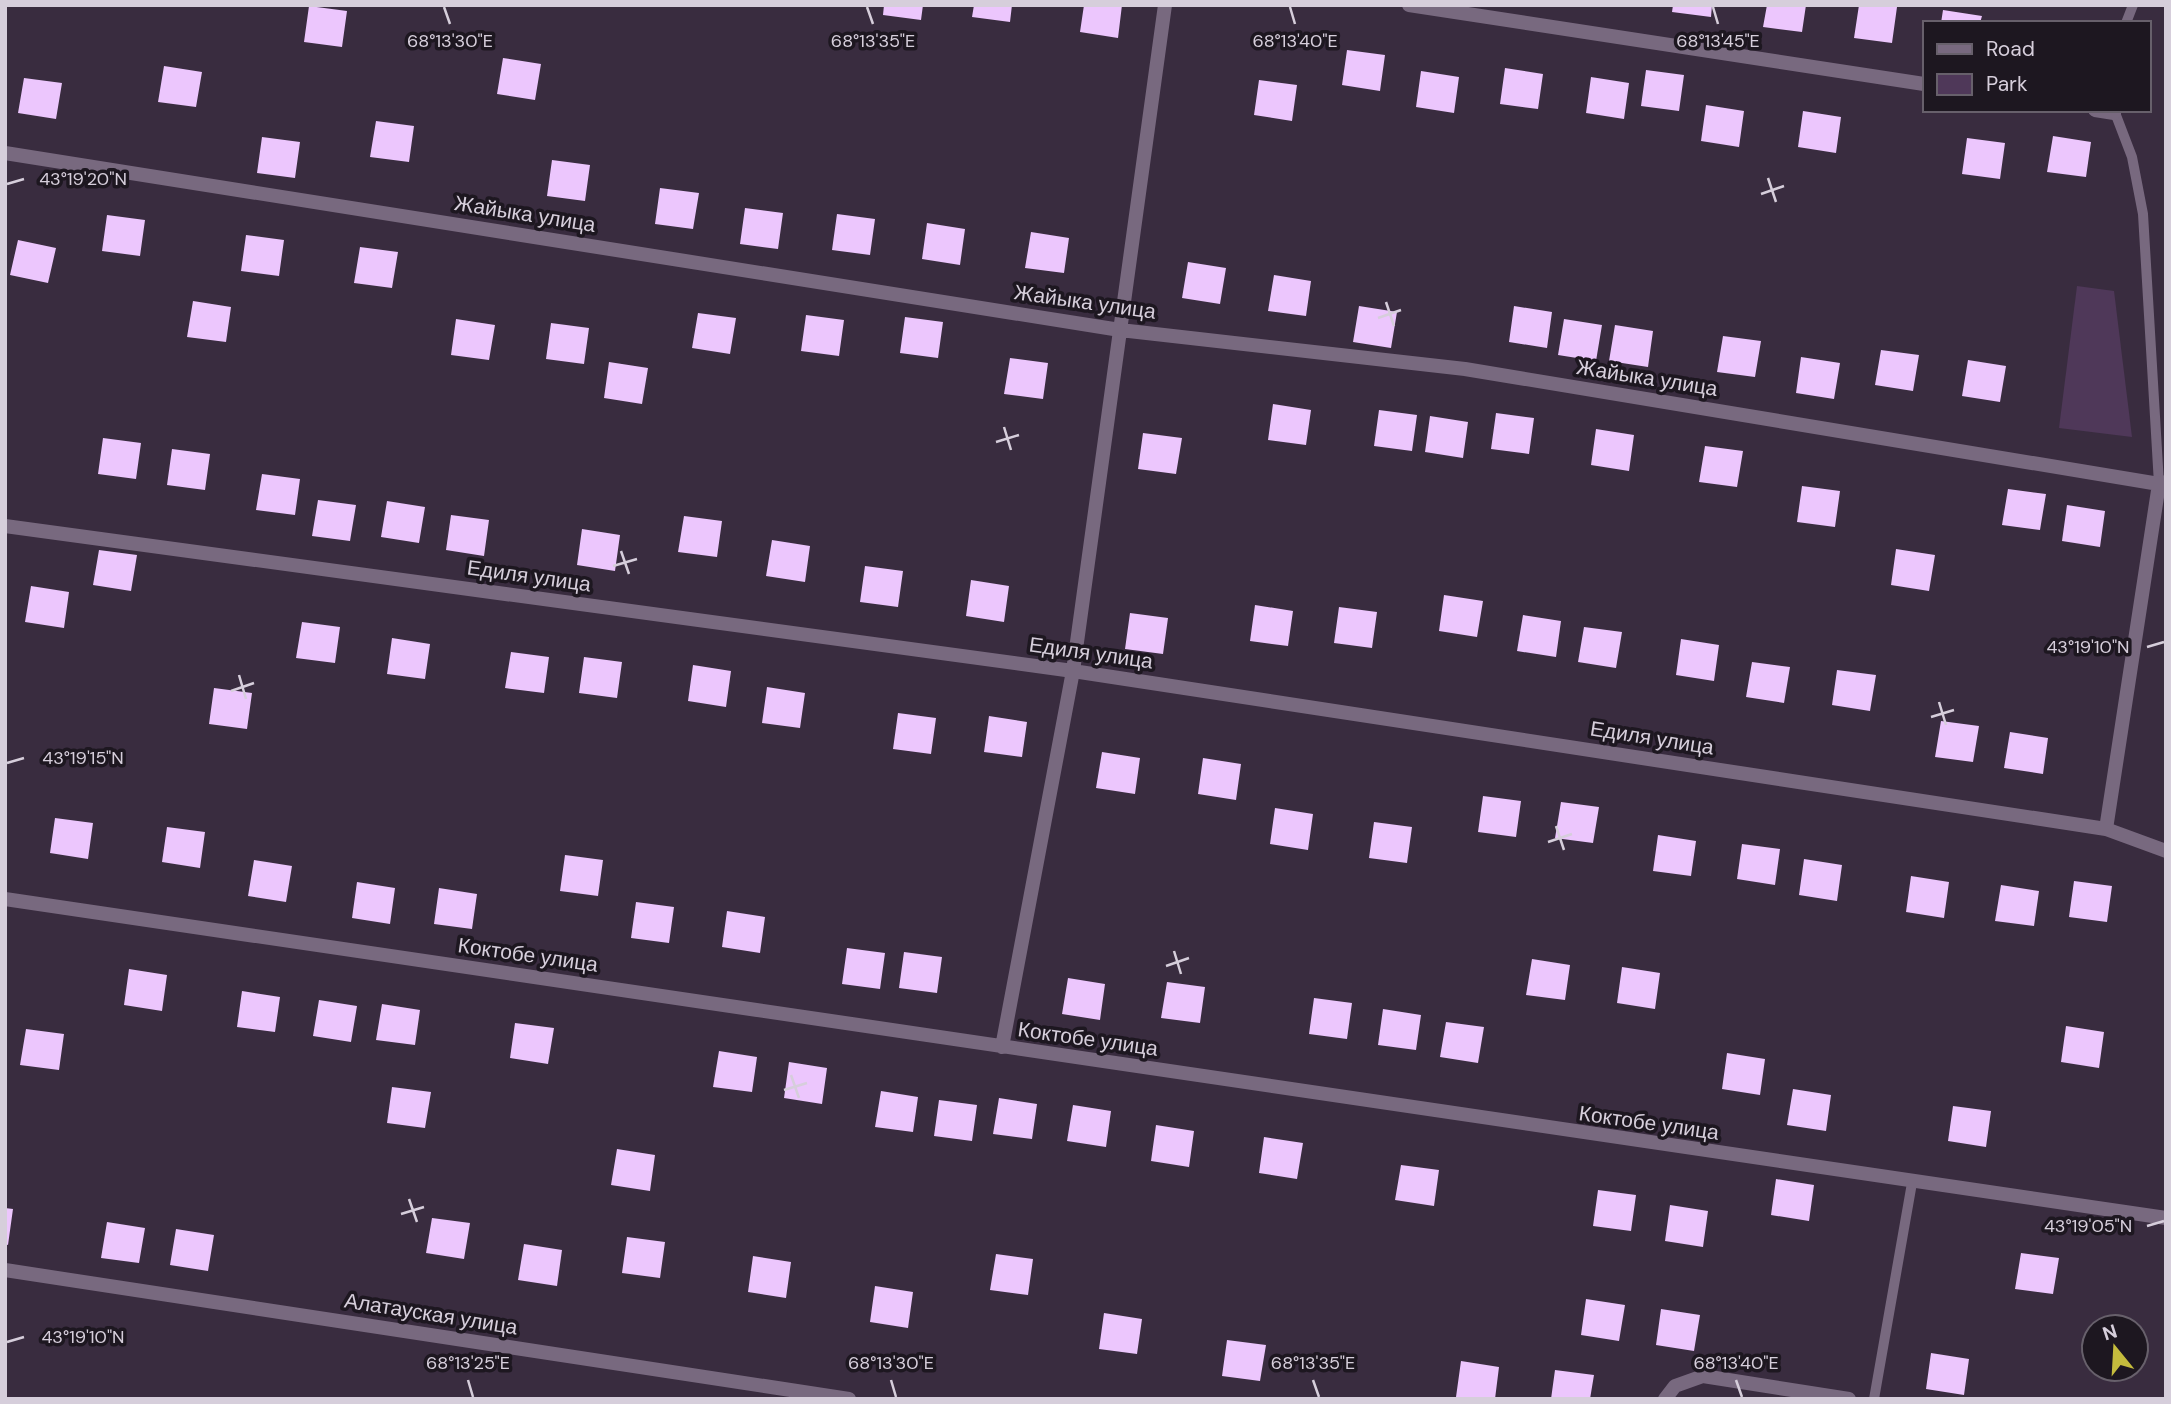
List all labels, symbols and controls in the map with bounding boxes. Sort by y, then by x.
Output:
legend [1923,21,2150,112]
text: 68°13'30"E [407,29,493,53]
text: 68°13'35"E [831,29,915,53]
text: 68°13'40"E [1252,29,1338,53]
text: 68°13'45"E [1676,29,1760,53]
text: Road [1986,35,2035,63]
text: Park [1986,70,2028,98]
text: 43°19'20"N [39,167,127,191]
street label: Жайыка улица [452,189,598,239]
street label: Жайыка улица [1012,278,1158,326]
street label: Жайыка улица [1574,353,1720,403]
street label: Едиля улица [465,553,593,599]
street label: Едиля улица [1027,630,1155,676]
text: 43°19'10"N [2046,635,2130,659]
street label: Едиля улица [1588,714,1716,762]
text: 43°19'15"N [42,746,124,770]
street label: Коктобе улица [456,931,600,979]
street label: Коктобе улица [1016,1015,1160,1063]
street label: Коктобе улица [1577,1099,1721,1147]
text: 43°19'05"N [2044,1214,2132,1238]
street label: Алатауская улица [342,1286,520,1342]
north arrow [2080,1313,2150,1383]
text: N [2099,1318,2120,1346]
text: 43°19'10"N [41,1325,125,1349]
text: 68°13'25"E [426,1351,510,1375]
text: 68°13'30"E [848,1351,934,1375]
text: 68°13'35"E [1271,1351,1355,1375]
text: 68°13'40"E [1693,1351,1779,1375]

